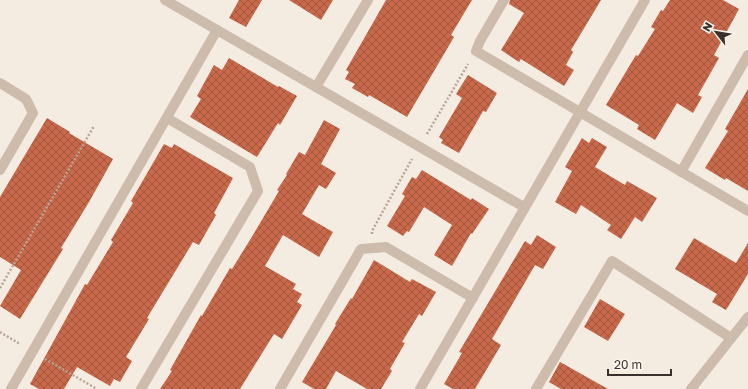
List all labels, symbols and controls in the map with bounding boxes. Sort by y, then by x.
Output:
north arrow [696,12,736,52]
text: N [699,20,715,34]
scale bar [608,351,671,377]
text: 20 m [614,357,642,372]

